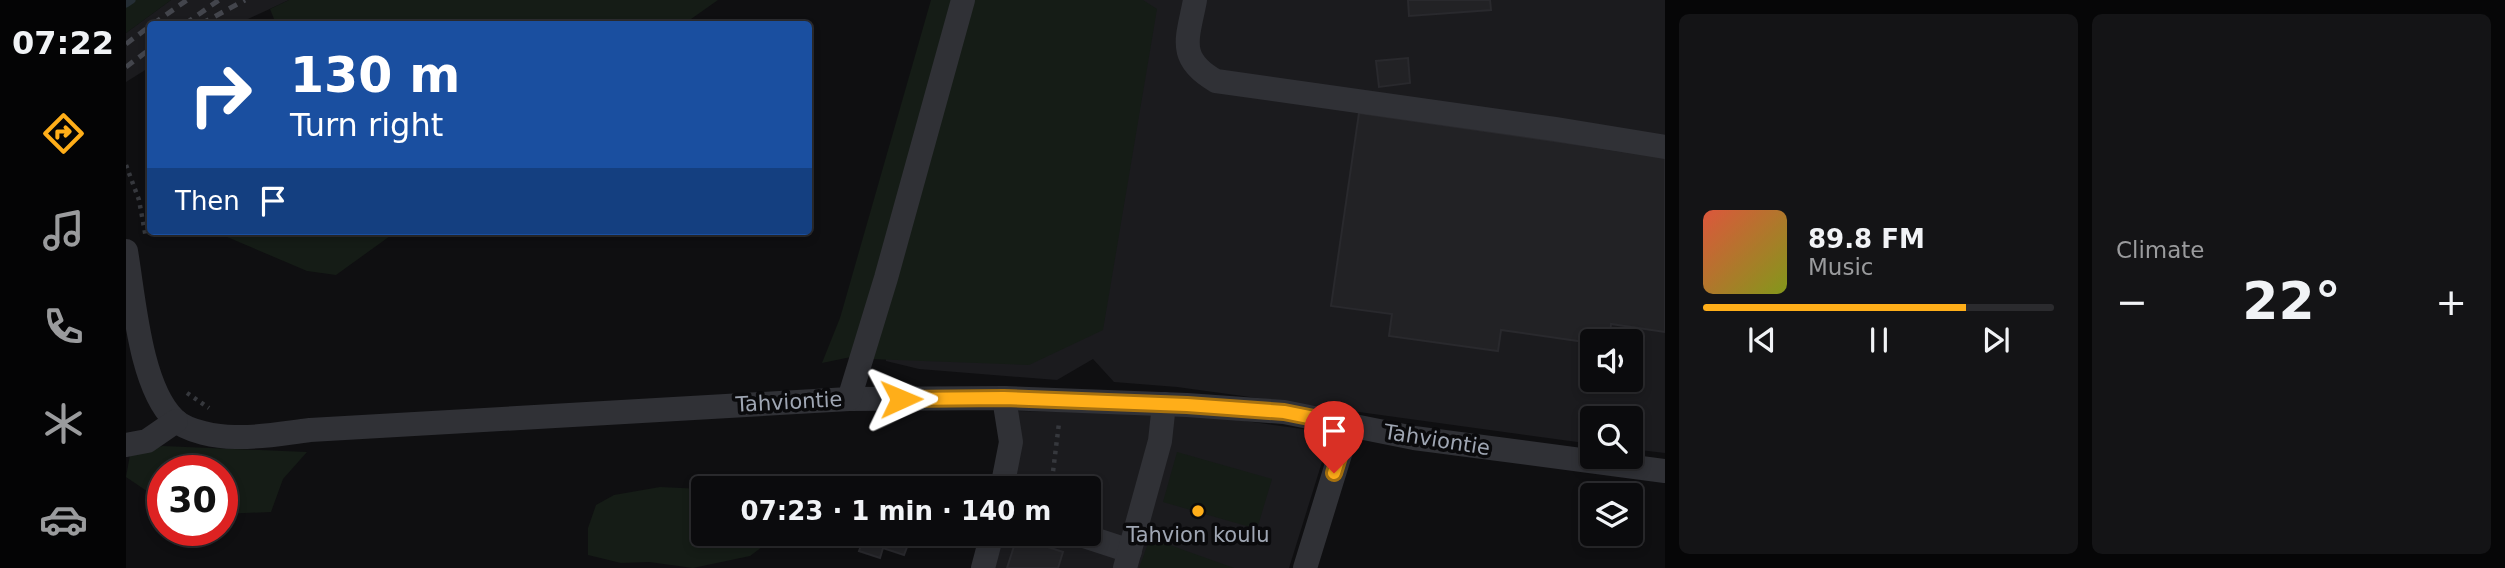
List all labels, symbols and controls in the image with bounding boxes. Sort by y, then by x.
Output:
text: 07:22 [12,24,114,62]
text: 130 m [290,47,460,104]
icon: right [175,49,266,140]
text: Turn right [290,106,443,144]
icon: directions [39,109,88,158]
icon: arrive [254,182,292,220]
text: Then [175,186,240,216]
icon: music [39,206,88,255]
text: 89.8 FM [1808,224,1925,254]
text: Climate [2116,237,2205,263]
text: Music [1808,254,1873,280]
text: 22° [2242,271,2341,331]
text: − [2116,280,2148,324]
text: + [2435,280,2467,324]
icon: phone [39,302,88,351]
icon: previous [1743,321,1781,359]
icon: pause [1860,321,1898,359]
icon: next [1977,321,2015,359]
map controls [1580,329,1643,546]
button: sound [1580,329,1643,392]
position arrow [864,362,938,436]
street label: Tahviontie [734,387,843,417]
icon: climate [39,399,88,448]
pin [1304,401,1364,473]
button: search [1580,406,1643,469]
icon: arrive [1315,412,1353,450]
street label: Tahviontie [1381,420,1492,460]
speed limit sign: 30 [147,455,238,546]
button: layers [1580,483,1643,546]
icon: car [39,495,88,544]
text: 07:23 · 1 min · 140 m [741,496,1051,526]
marker: Tahvion koulu [1190,503,1206,519]
place label: Tahvion koulu [1125,523,1270,547]

